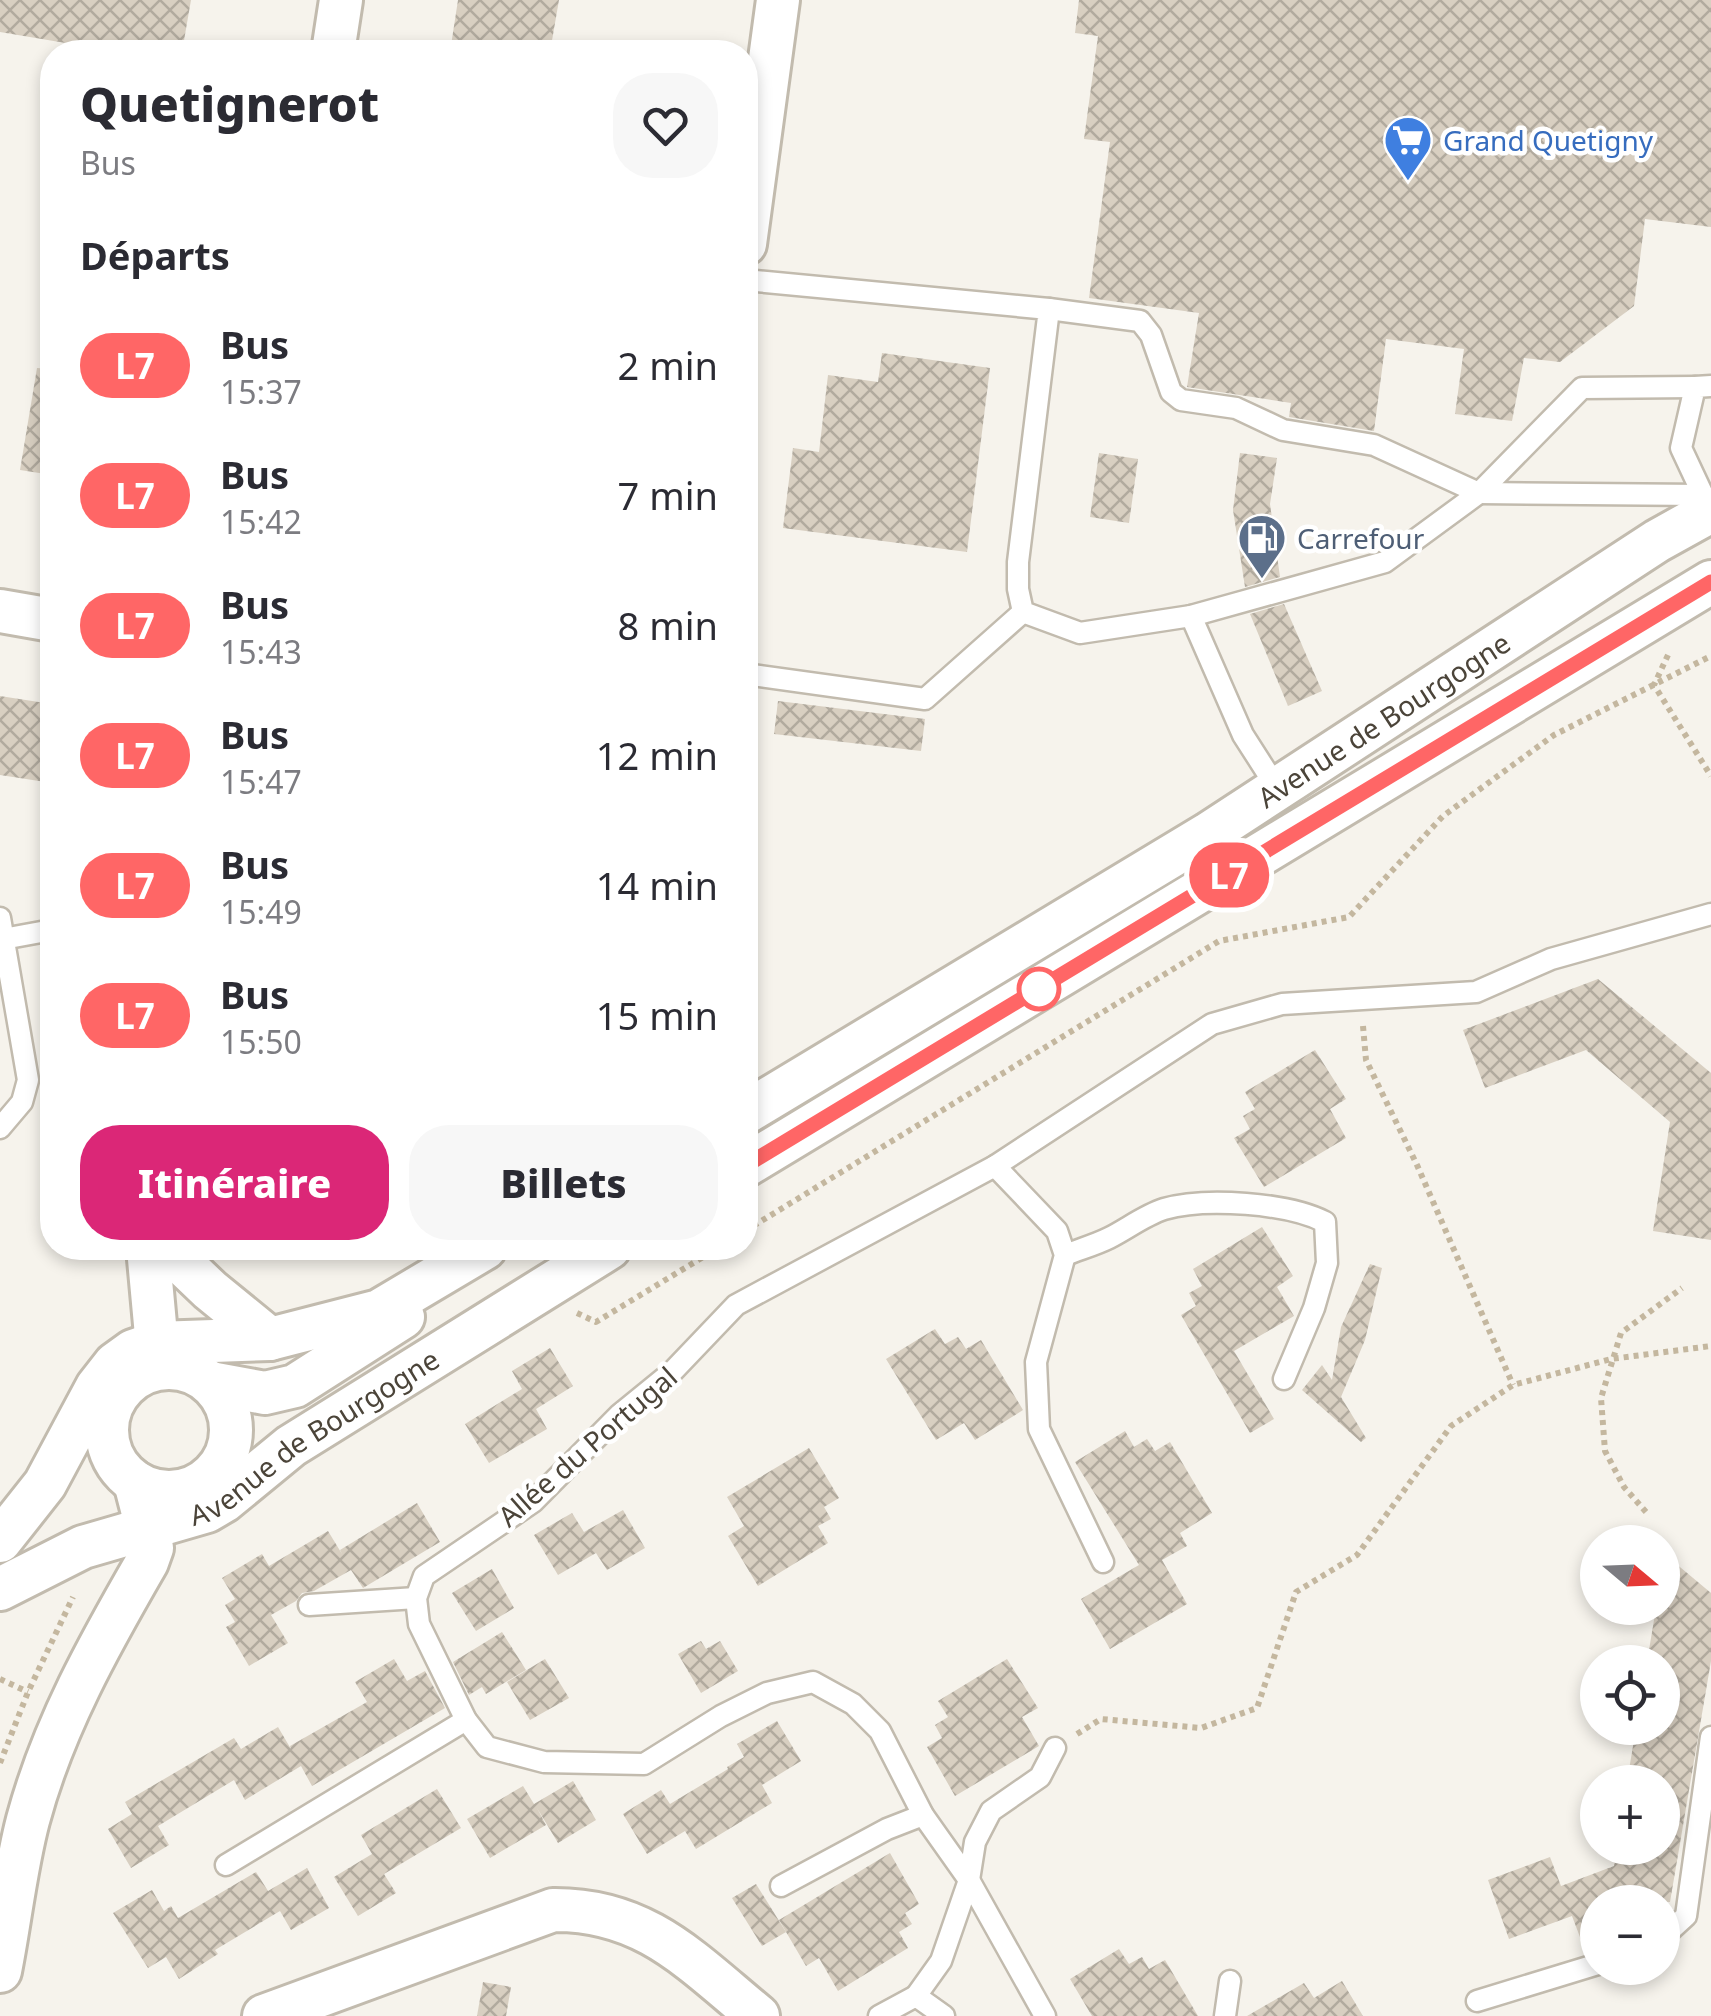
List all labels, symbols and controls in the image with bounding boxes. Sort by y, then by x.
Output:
text: Quetignerot [80,71,379,136]
button: heart [613,73,718,178]
supermarket icon: Grand Quetigny [1382,114,1434,182]
place label: Grand Quetigny [1443,121,1654,159]
text: Bus [80,141,136,184]
text: Départs [80,229,230,281]
text: Bus [220,318,289,370]
text: 2 min [618,339,718,391]
text: L7 [115,342,155,389]
text: 15:37 [220,370,302,413]
text: Bus [220,448,289,500]
text: 7 min [618,469,718,521]
text: L7 [115,472,155,519]
text: 15:42 [220,500,302,543]
fuel station icon: Carrefour [1236,512,1288,580]
place label: Carrefour [1297,519,1425,557]
text: Bus [220,578,289,630]
text: 8 min [618,599,718,651]
text: L7 [115,602,155,649]
street label: Avenue de Bourgogne [1250,623,1517,816]
text: 15:43 [220,630,302,673]
text: Bus [220,708,289,760]
text: 12 min [596,729,718,781]
text: L7 [115,732,155,779]
text: 15:47 [220,760,302,803]
text: Bus [220,838,289,890]
line badge: L7 [1184,842,1274,908]
text: L7 [1209,852,1249,899]
text: 14 min [596,859,718,911]
text: L7 [115,862,155,909]
text: 15:49 [220,890,302,933]
text: Bus [220,968,289,1020]
unlabelled marker [1018,968,1060,1010]
text: 15 min [596,989,718,1041]
text: L7 [115,992,155,1039]
text: 15:50 [220,1020,302,1063]
button: Itinéraire [80,1125,389,1240]
button: Billets [409,1125,718,1240]
street label: Avenue de Bourgogne [185,1340,446,1534]
street label: Allée du Portugal [489,1358,685,1534]
north arrow [1580,1525,1680,1625]
map controls [1580,1525,1680,1985]
button: locate [1580,1645,1680,1745]
button: + [1580,1765,1680,1865]
button: − [1580,1885,1680,1985]

